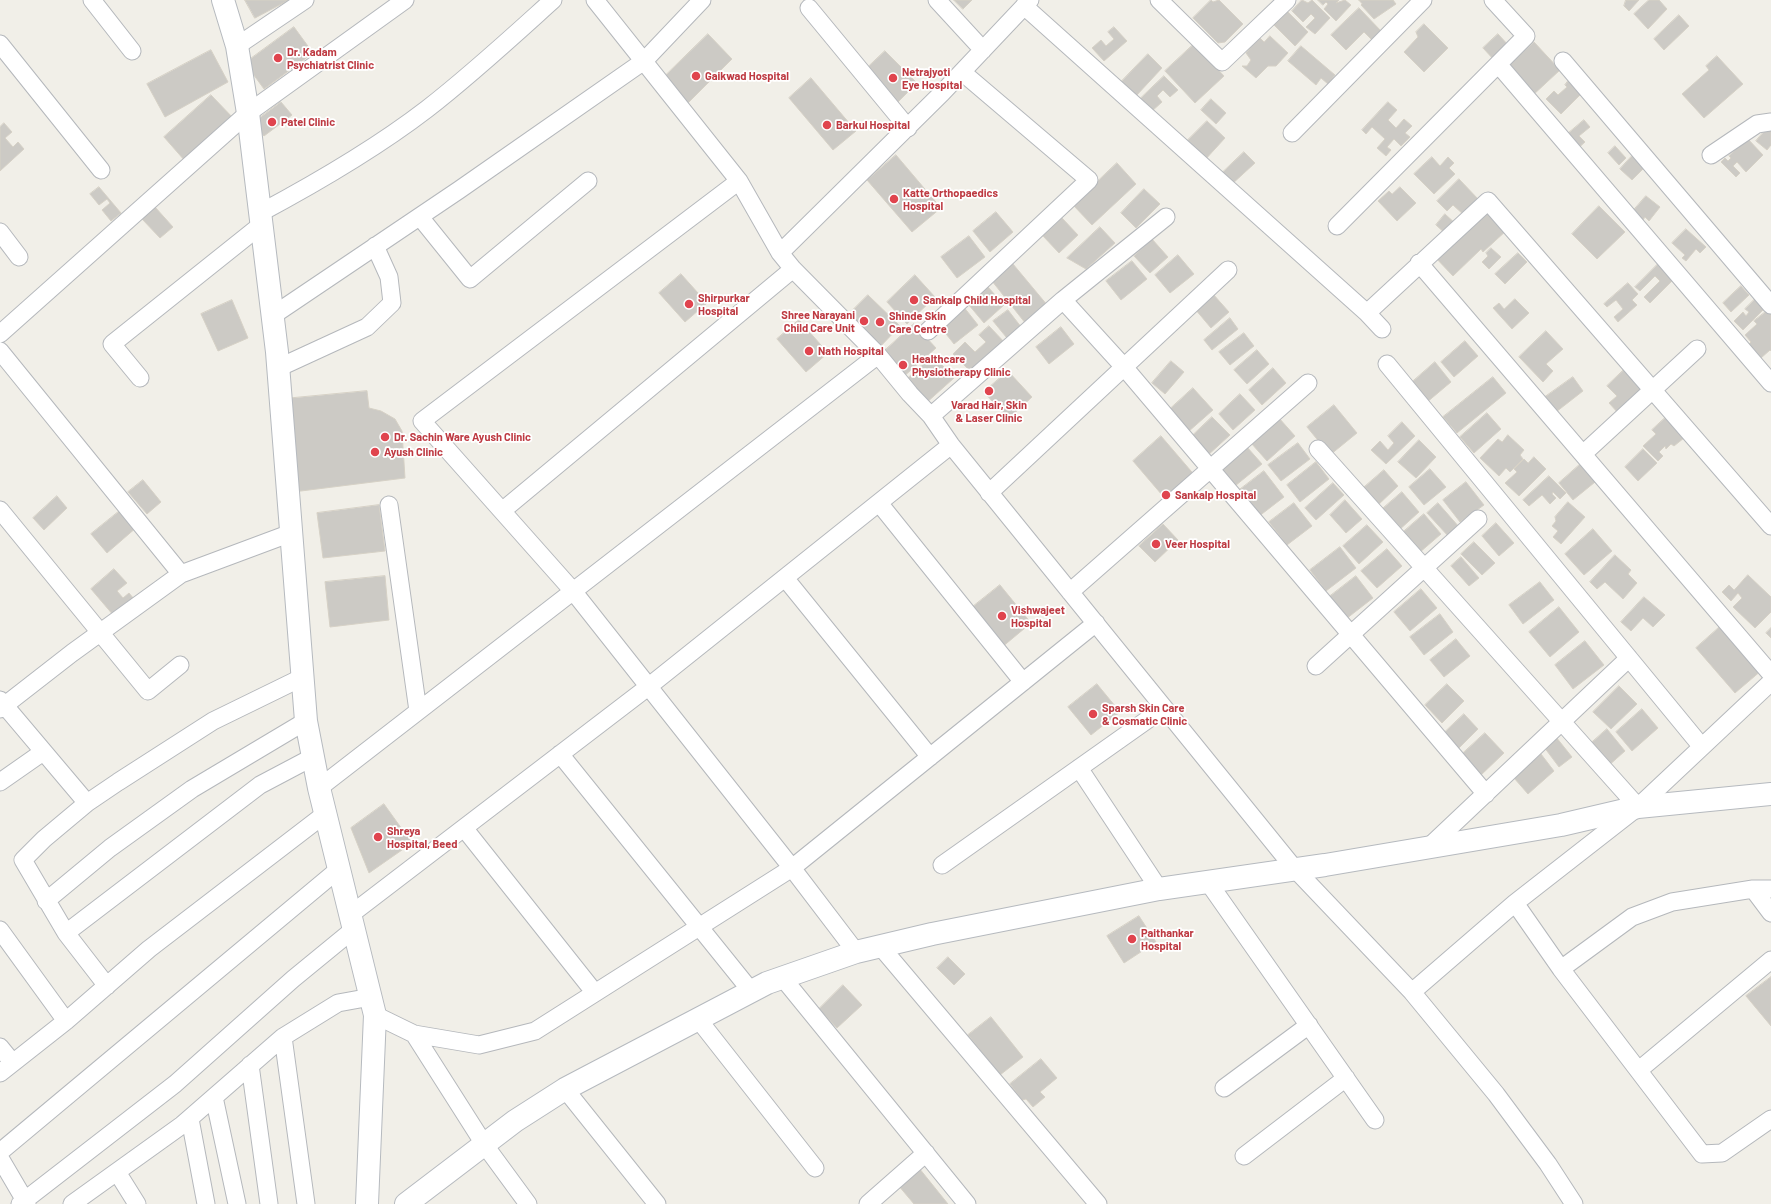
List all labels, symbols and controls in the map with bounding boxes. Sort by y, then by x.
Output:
place label: Dr. Kadam Psychiatrist Clinic [287,45,374,71]
marker: Dr. Kadam Psychiatrist Clinic [272,52,284,64]
place label: Netrajyoti Eye Hospital [902,65,962,91]
place label: Gaikwad Hospital [705,69,789,83]
marker: Gaikwad Hospital [690,70,702,82]
marker: Netrajyoti Eye Hospital [887,72,899,84]
place label: Patel Clinic [281,115,335,129]
marker: Patel Clinic [266,116,278,128]
place label: Barkul Hospital [836,118,910,132]
marker: Barkul Hospital [821,119,833,131]
place label: Katte Orthopaedics Hospital [903,186,998,212]
marker: Katte Orthopaedics Hospital [888,193,900,205]
place label: Shirpurkar Hospital [698,291,750,317]
place label: Sankalp Child Hospital [923,293,1031,307]
marker: Sankalp Child Hospital [908,294,920,306]
marker: Shirpurkar Hospital [683,298,695,310]
place label: Shree Narayani Child Care Unit [781,308,855,334]
place label: Shinde Skin Care Centre [889,309,947,335]
marker: Shree Narayani Child Care Unit [858,315,870,327]
marker: Shinde Skin Care Centre [874,316,886,328]
place label: Nath Hospital [818,344,884,358]
marker: Nath Hospital [803,345,815,357]
place label: Healthcare Physiotherapy Clinic [912,352,1011,378]
marker: Healthcare Physiotherapy Clinic [897,359,909,371]
marker: Varad Hair, Skin & Laser Clinic [983,385,995,397]
place label: Varad Hair, Skin & Laser Clinic [951,398,1027,424]
place label: Dr. Sachin Ware Ayush Clinic [394,430,531,444]
marker: Dr. Sachin Ware Ayush Clinic [379,431,391,443]
place label: Ayush Clinic [384,445,443,459]
marker: Ayush Clinic [369,446,381,458]
place label: Sankalp Hospital [1175,488,1256,502]
marker: Sankalp Hospital [1160,489,1172,501]
place label: Veer Hospital [1165,537,1230,551]
marker: Veer Hospital [1150,538,1162,550]
place label: Vishwajeet Hospital [1011,603,1065,629]
marker: Vishwajeet Hospital [996,610,1008,622]
place label: Sparsh Skin Care & Cosmatic Clinic [1102,701,1187,727]
marker: Sparsh Skin Care & Cosmatic Clinic [1087,708,1099,720]
place label: Shreya Hospital, Beed [387,824,457,850]
marker: Shreya Hospital, Beed [372,831,384,843]
place label: Paithankar Hospital [1141,926,1194,952]
marker: Paithankar Hospital [1126,933,1138,945]

